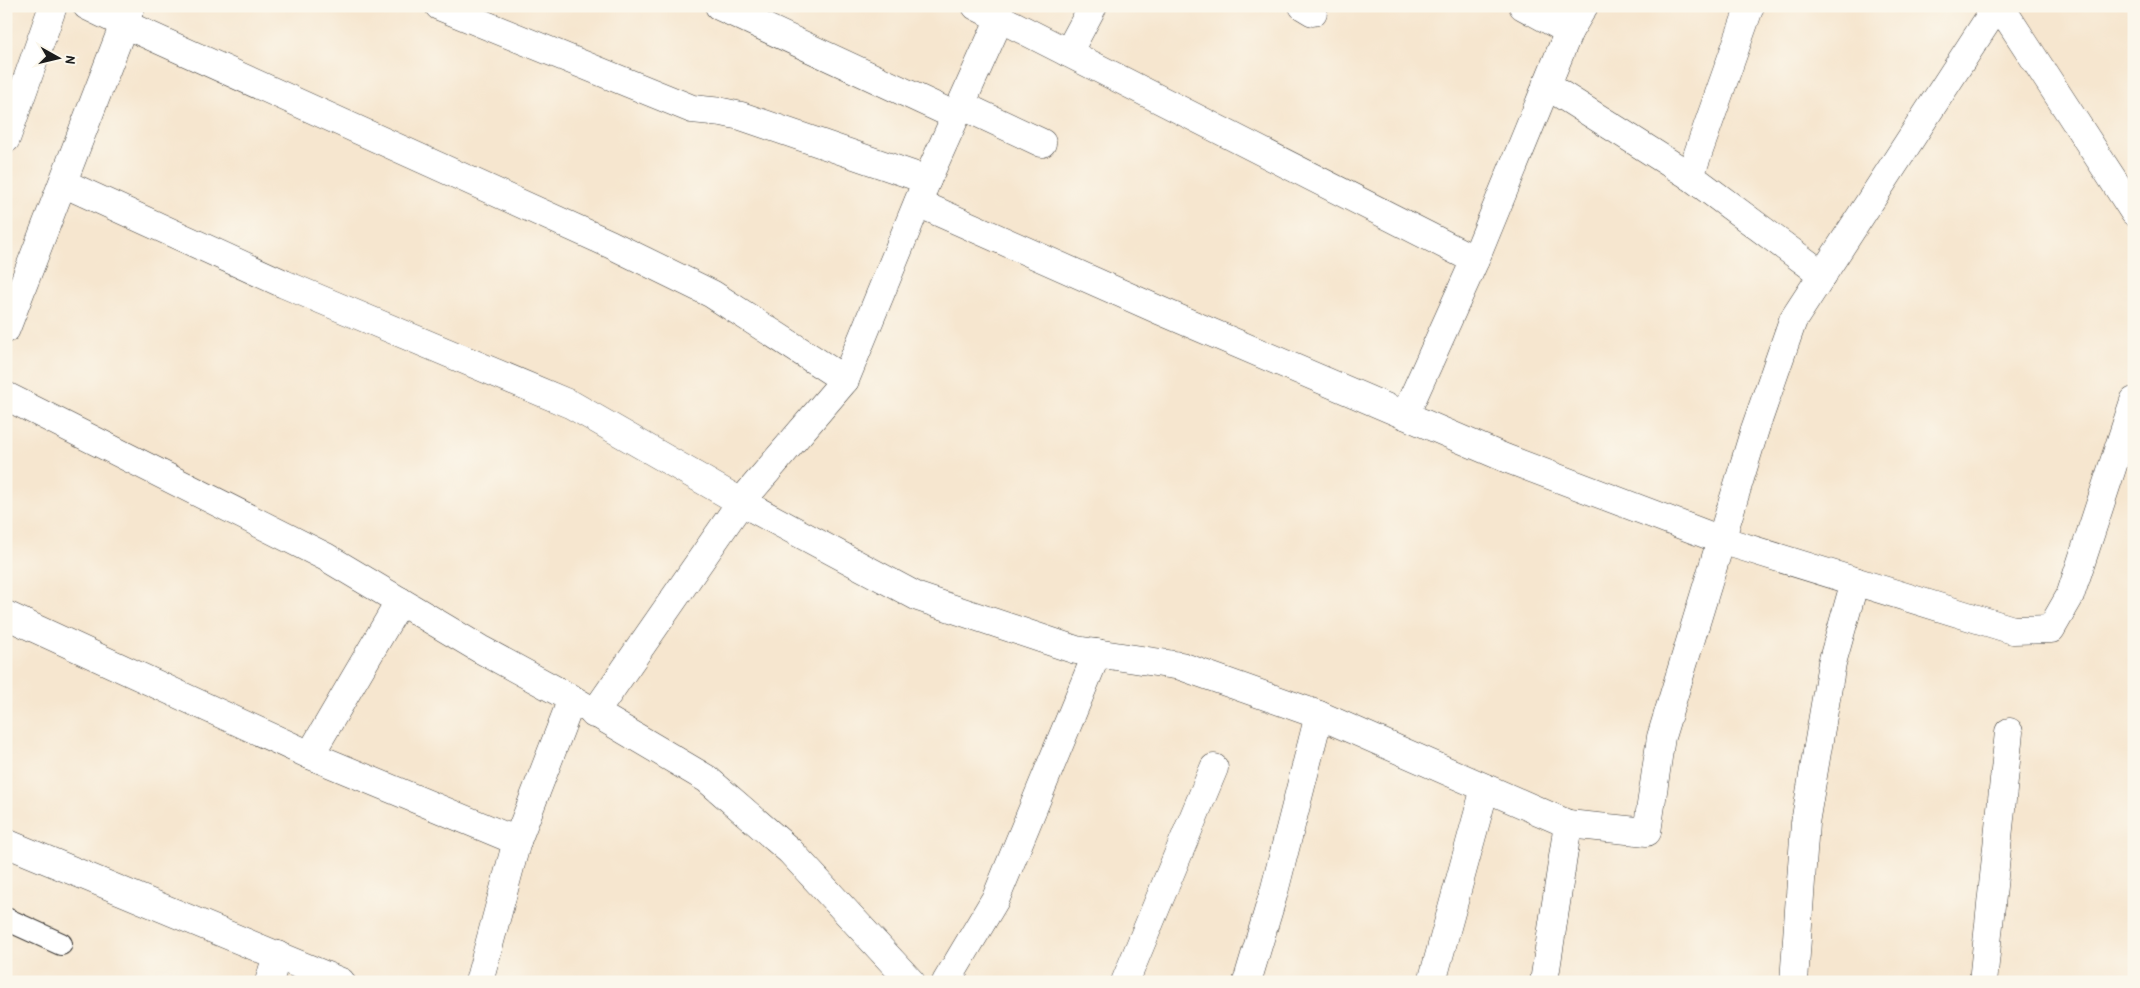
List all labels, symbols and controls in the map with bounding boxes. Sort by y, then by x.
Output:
north arrow [32,32,82,82]
text: N [61,55,81,65]

